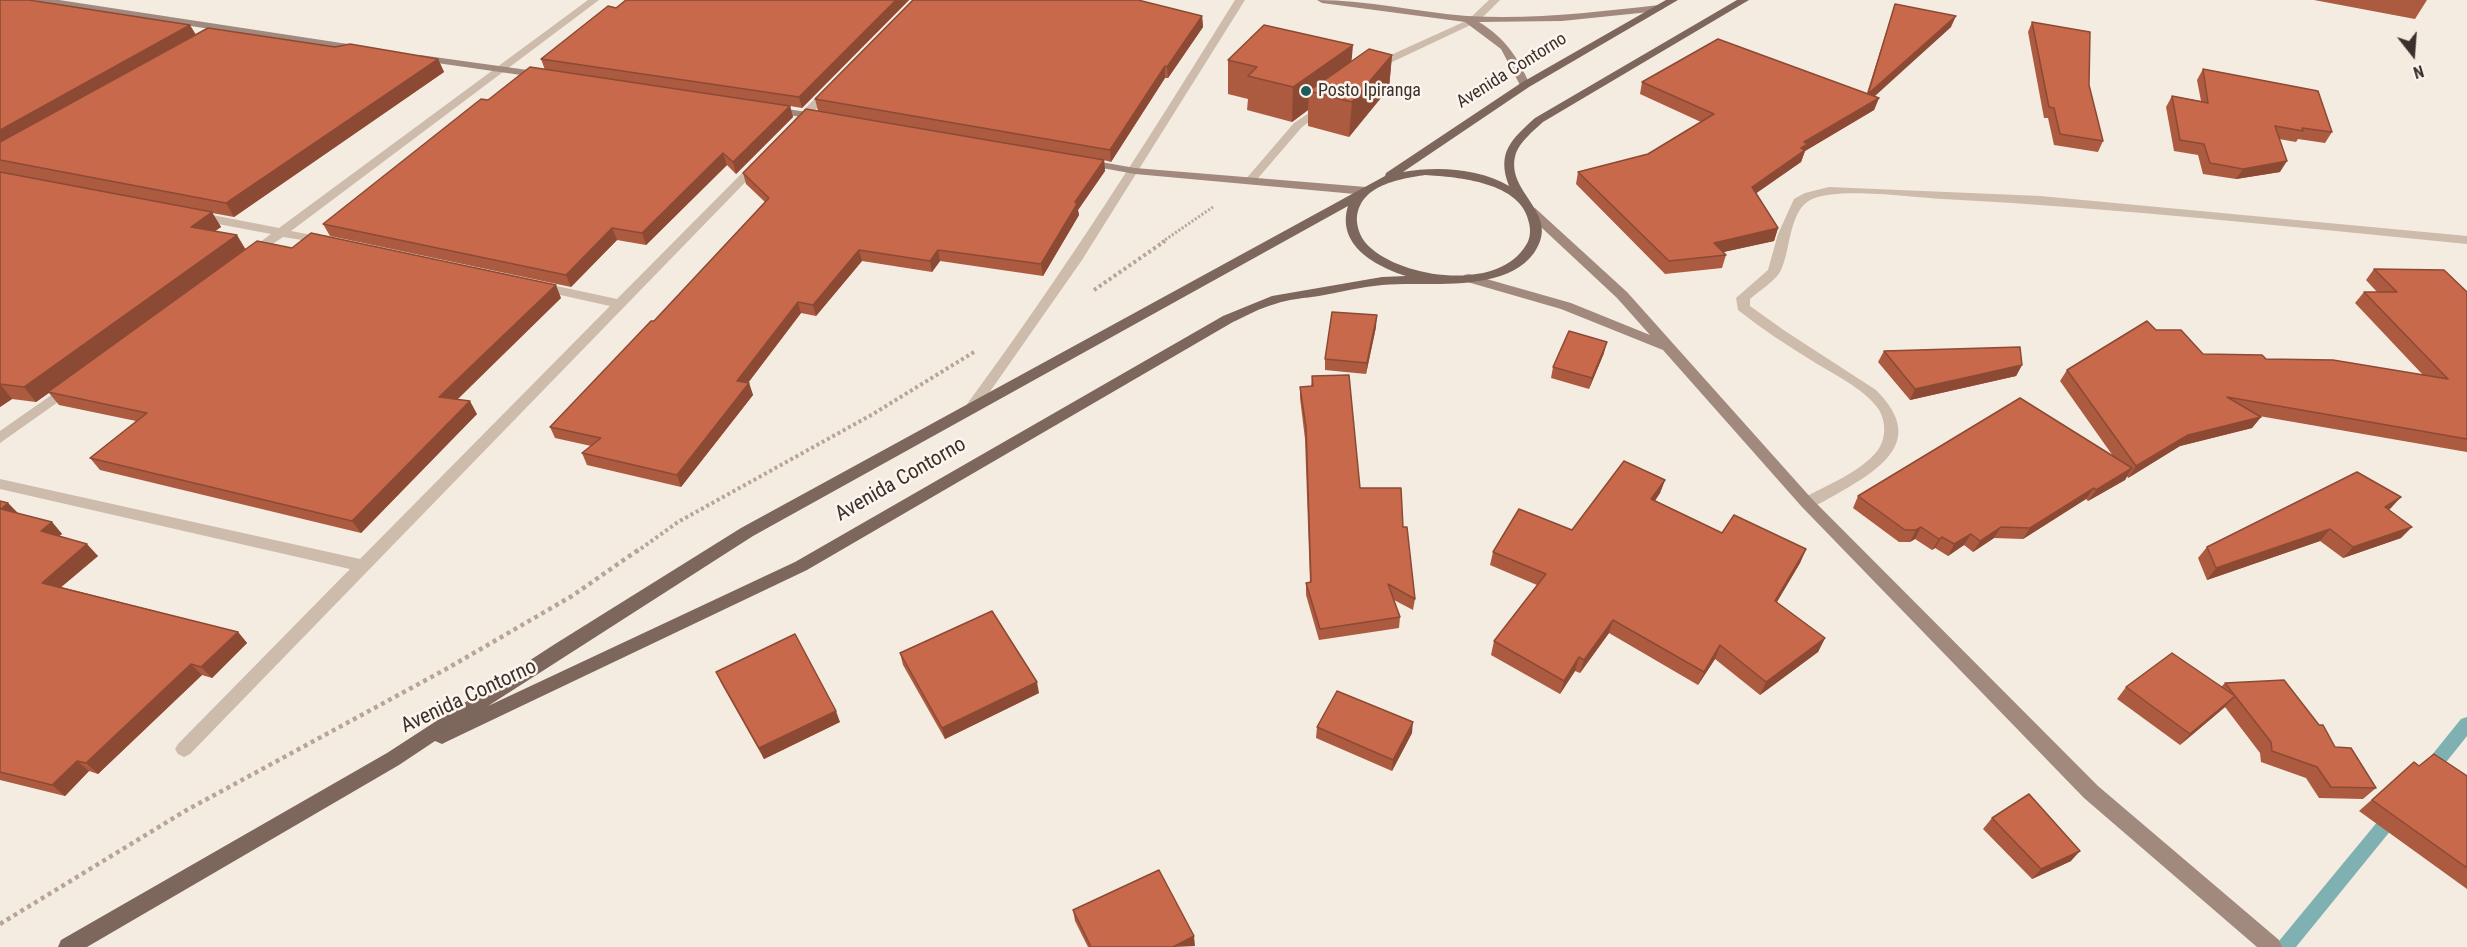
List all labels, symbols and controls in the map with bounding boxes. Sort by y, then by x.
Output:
north arrow [2383,24,2443,84]
street label: Avenida Contorno [1453,28,1571,114]
text: N [2411,61,2426,82]
place label: Posto Ipiranga [1318,80,1421,102]
marker: Posto Ipiranga [1299,84,1313,98]
street label: Avenida Contorno [831,432,971,528]
street label: Avenida Contorno [397,655,541,739]

